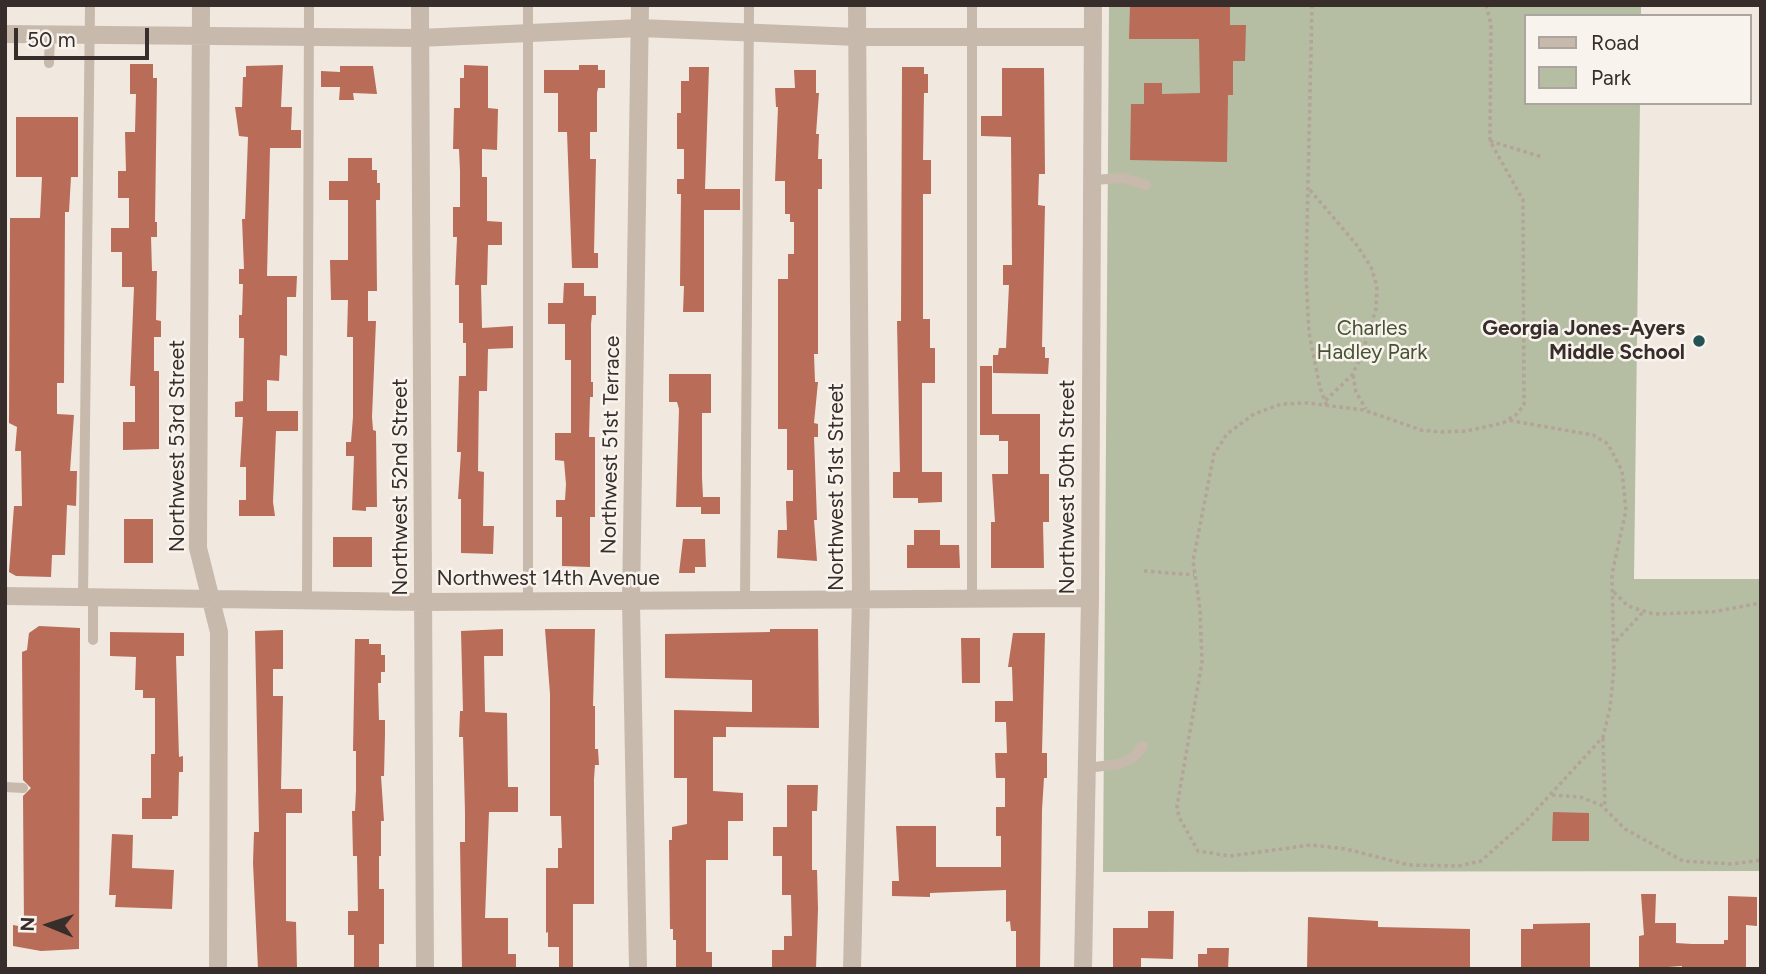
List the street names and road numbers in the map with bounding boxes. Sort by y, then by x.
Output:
street label: Northwest 51st Terrace [596,335,626,555]
street label: Northwest 53rd Street [165,340,191,552]
street label: Northwest 52nd Street [388,378,414,596]
street label: Northwest 50th Street [1055,380,1081,594]
street label: Northwest 51st Street [824,383,850,591]
street label: Northwest 14th Avenue [436,566,660,592]

